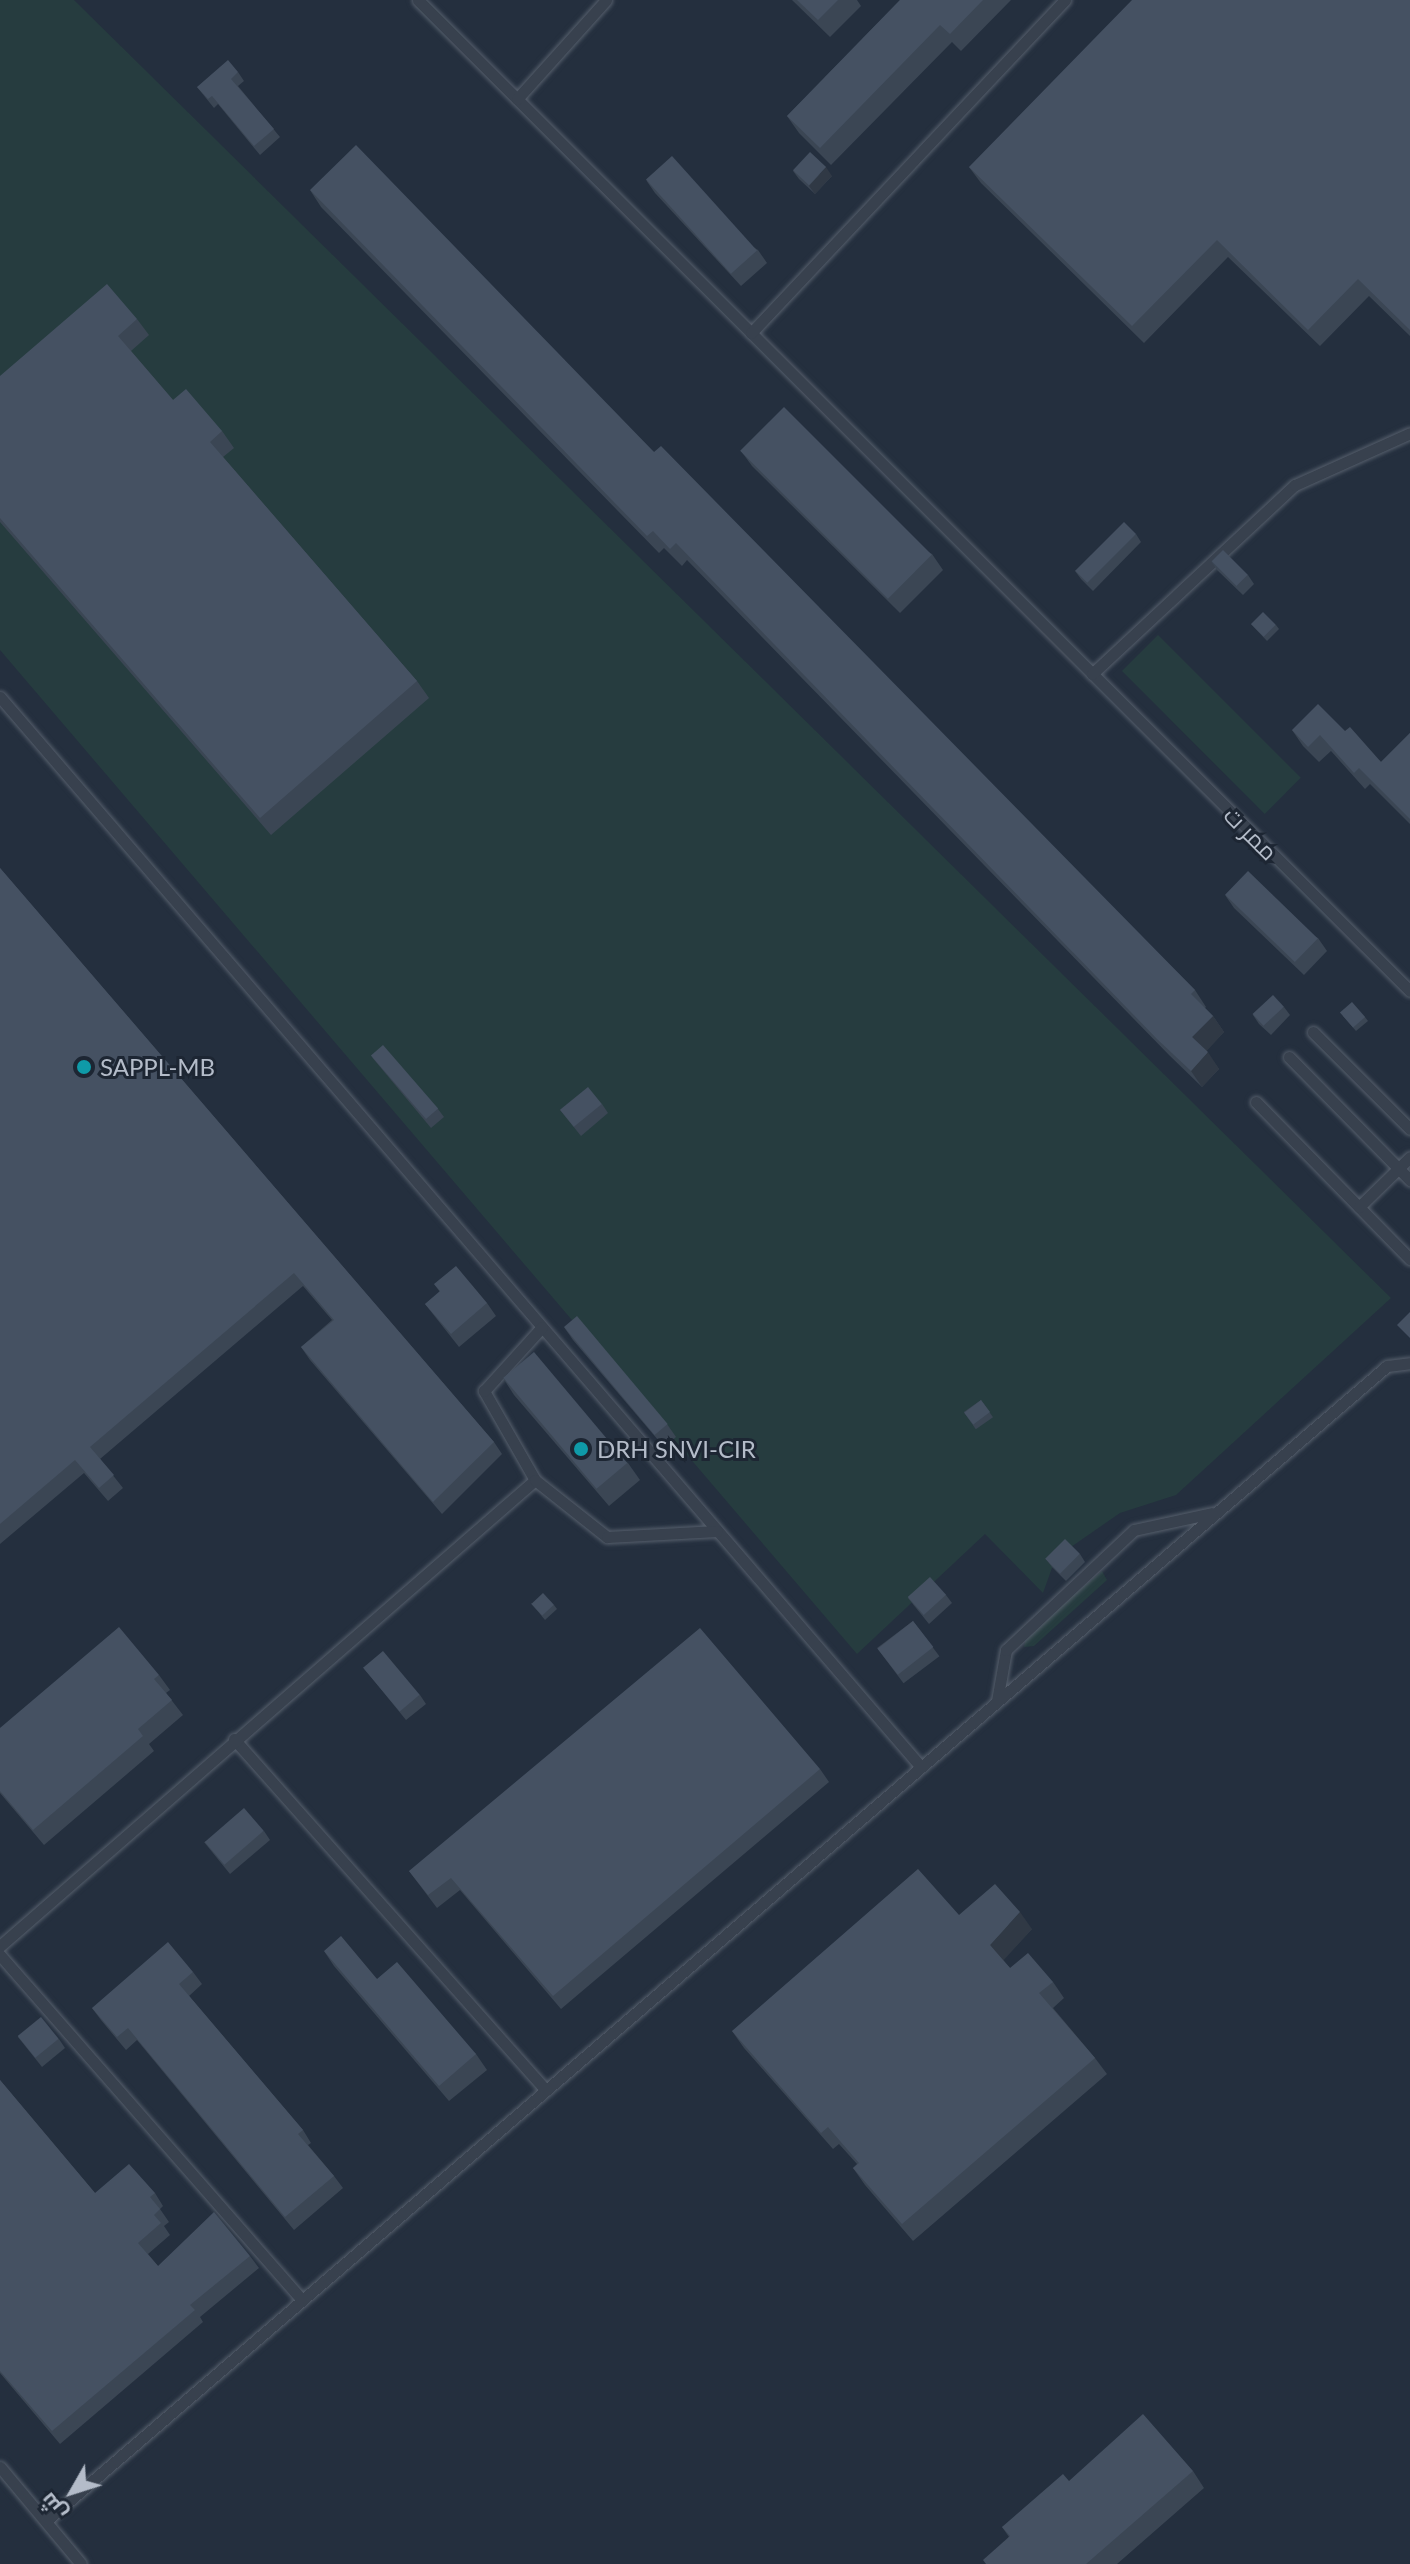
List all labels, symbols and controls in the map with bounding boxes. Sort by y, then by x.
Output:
street label: ممر ت [1218,800,1284,866]
place label: SAPPL-MB [100,1053,215,1081]
marker: SAPPL-MB [75,1058,93,1076]
place label: DRH SNVI-CIR [597,1435,756,1463]
marker: DRH SNVI-CIR [572,1440,590,1458]
north arrow [32,2452,112,2532]
text: ش [34,2488,72,2527]

